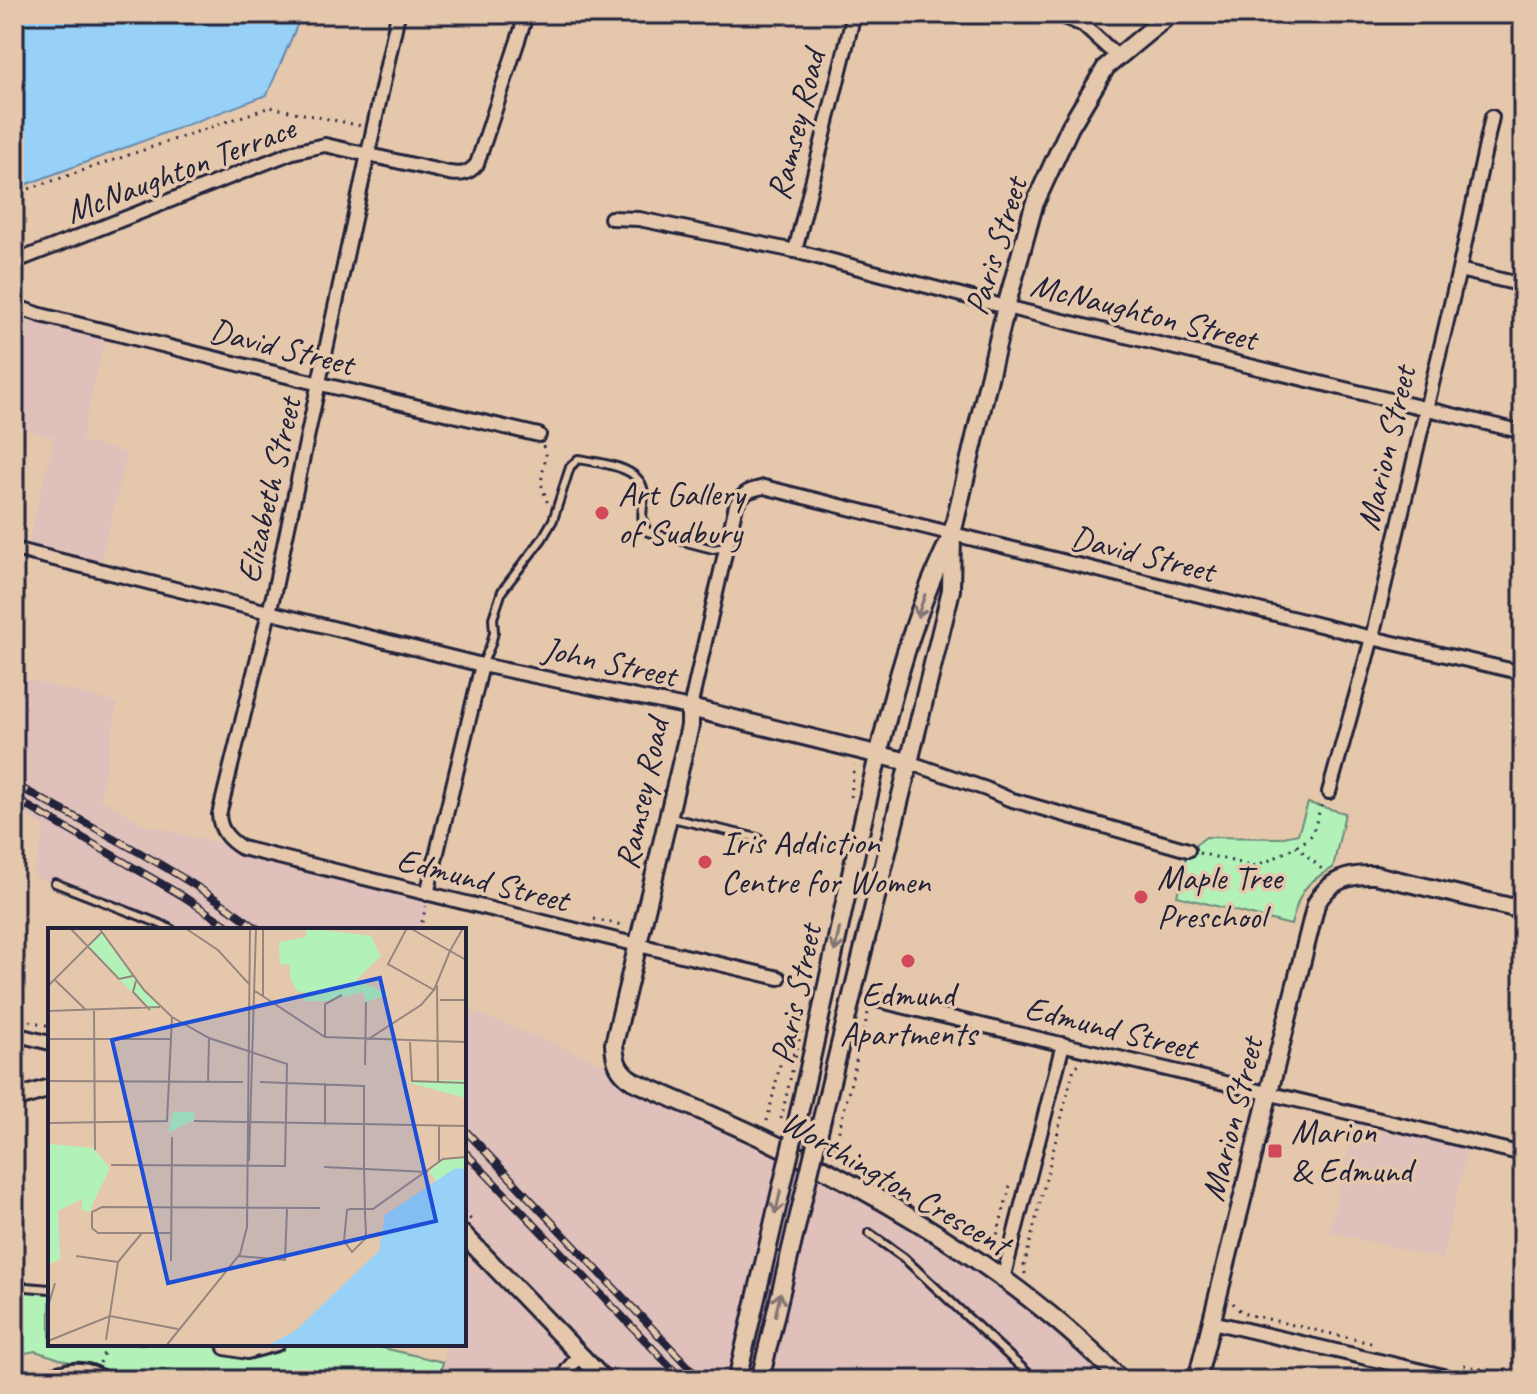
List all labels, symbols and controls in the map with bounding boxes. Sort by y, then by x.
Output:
street label: Ramsey Road [756,41,836,204]
street label: McNaughton Terrace [59,105,303,233]
street label: Paris Street [954,169,1038,320]
street label: McNaughton Street [1027,263,1265,361]
street label: David Street [206,308,362,386]
street label: Marion Street [1346,358,1426,534]
street label: Elizabeth Street [226,390,311,587]
place label: Art Gallery of Sudbury [618,472,748,554]
marker: Art Gallery of Sudbury [593,504,611,522]
street label: David Street [1067,515,1223,593]
one-way arrow [913,593,928,618]
street label: John Street [538,626,684,697]
street label: Ramsey Road [605,711,679,873]
place label: Iris Addiction Centre for Women [721,821,932,903]
street label: Edmund Street [393,837,577,922]
marker: Iris Addiction Centre for Women [696,853,714,871]
place label: Maple Tree Preschool [1157,856,1285,938]
marker: Maple Tree Preschool [1132,888,1150,906]
street label: Paris Street [760,917,832,1068]
one-way arrow [829,927,844,953]
inset map [48,928,466,1346]
marker: Edmund Apartments [899,952,917,970]
place label: Edmund Apartments [840,973,980,1055]
street label: Edmund Street [1021,985,1205,1070]
street label: Marion Street [1190,1029,1273,1205]
street label: Worthington Crescent [774,1100,1022,1268]
place label: Marion & Edmund [1291,1110,1416,1192]
marker: Marion & Edmund [1266,1142,1284,1160]
one-way arrow [770,1189,785,1215]
one-way arrow [771,1292,786,1318]

